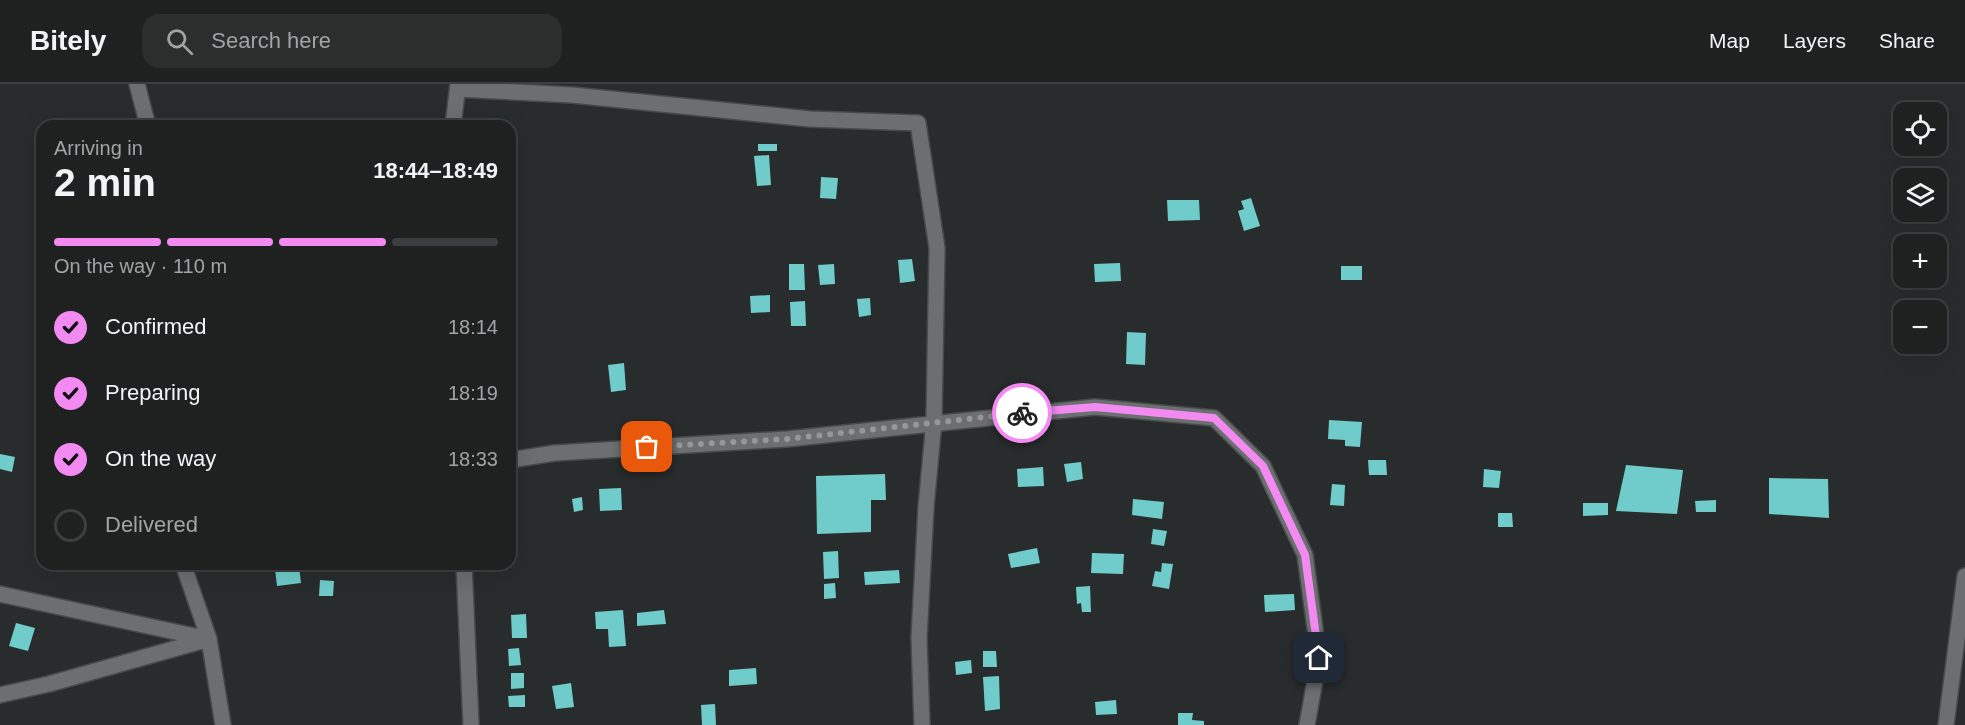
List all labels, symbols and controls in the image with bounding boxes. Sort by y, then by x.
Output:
search box [142,14,562,68]
text: Bitely [30,25,106,56]
icon: search [163,25,196,58]
text: Search here [211,28,331,53]
text: Map [1709,29,1750,52]
text: Layers [1783,29,1846,52]
text: Share [1879,29,1935,52]
map controls [1893,102,1947,354]
button: locate [1893,102,1947,156]
text: Arriving in [54,137,143,159]
text: 18:44–18:49 [373,158,498,183]
text: 2 min [54,161,156,204]
button: layers [1893,168,1947,222]
button: + [1893,234,1947,288]
text: On the way · 110 m [54,255,227,277]
button: − [1893,300,1947,354]
icon: check [54,311,87,344]
text: Confirmed [105,314,206,339]
text: 18:14 [448,316,498,338]
icon: check [54,377,87,410]
text: Preparing [105,380,200,405]
text: 18:19 [448,382,498,404]
courier [992,383,1052,443]
icon: bike [1006,397,1039,430]
pin [621,421,672,472]
icon: bag [630,430,663,463]
icon: check [54,443,87,476]
text: On the way [105,446,216,471]
text: 18:33 [448,448,498,470]
text: Delivered [105,512,198,537]
pin [1293,632,1344,683]
icon: home [1302,641,1335,674]

